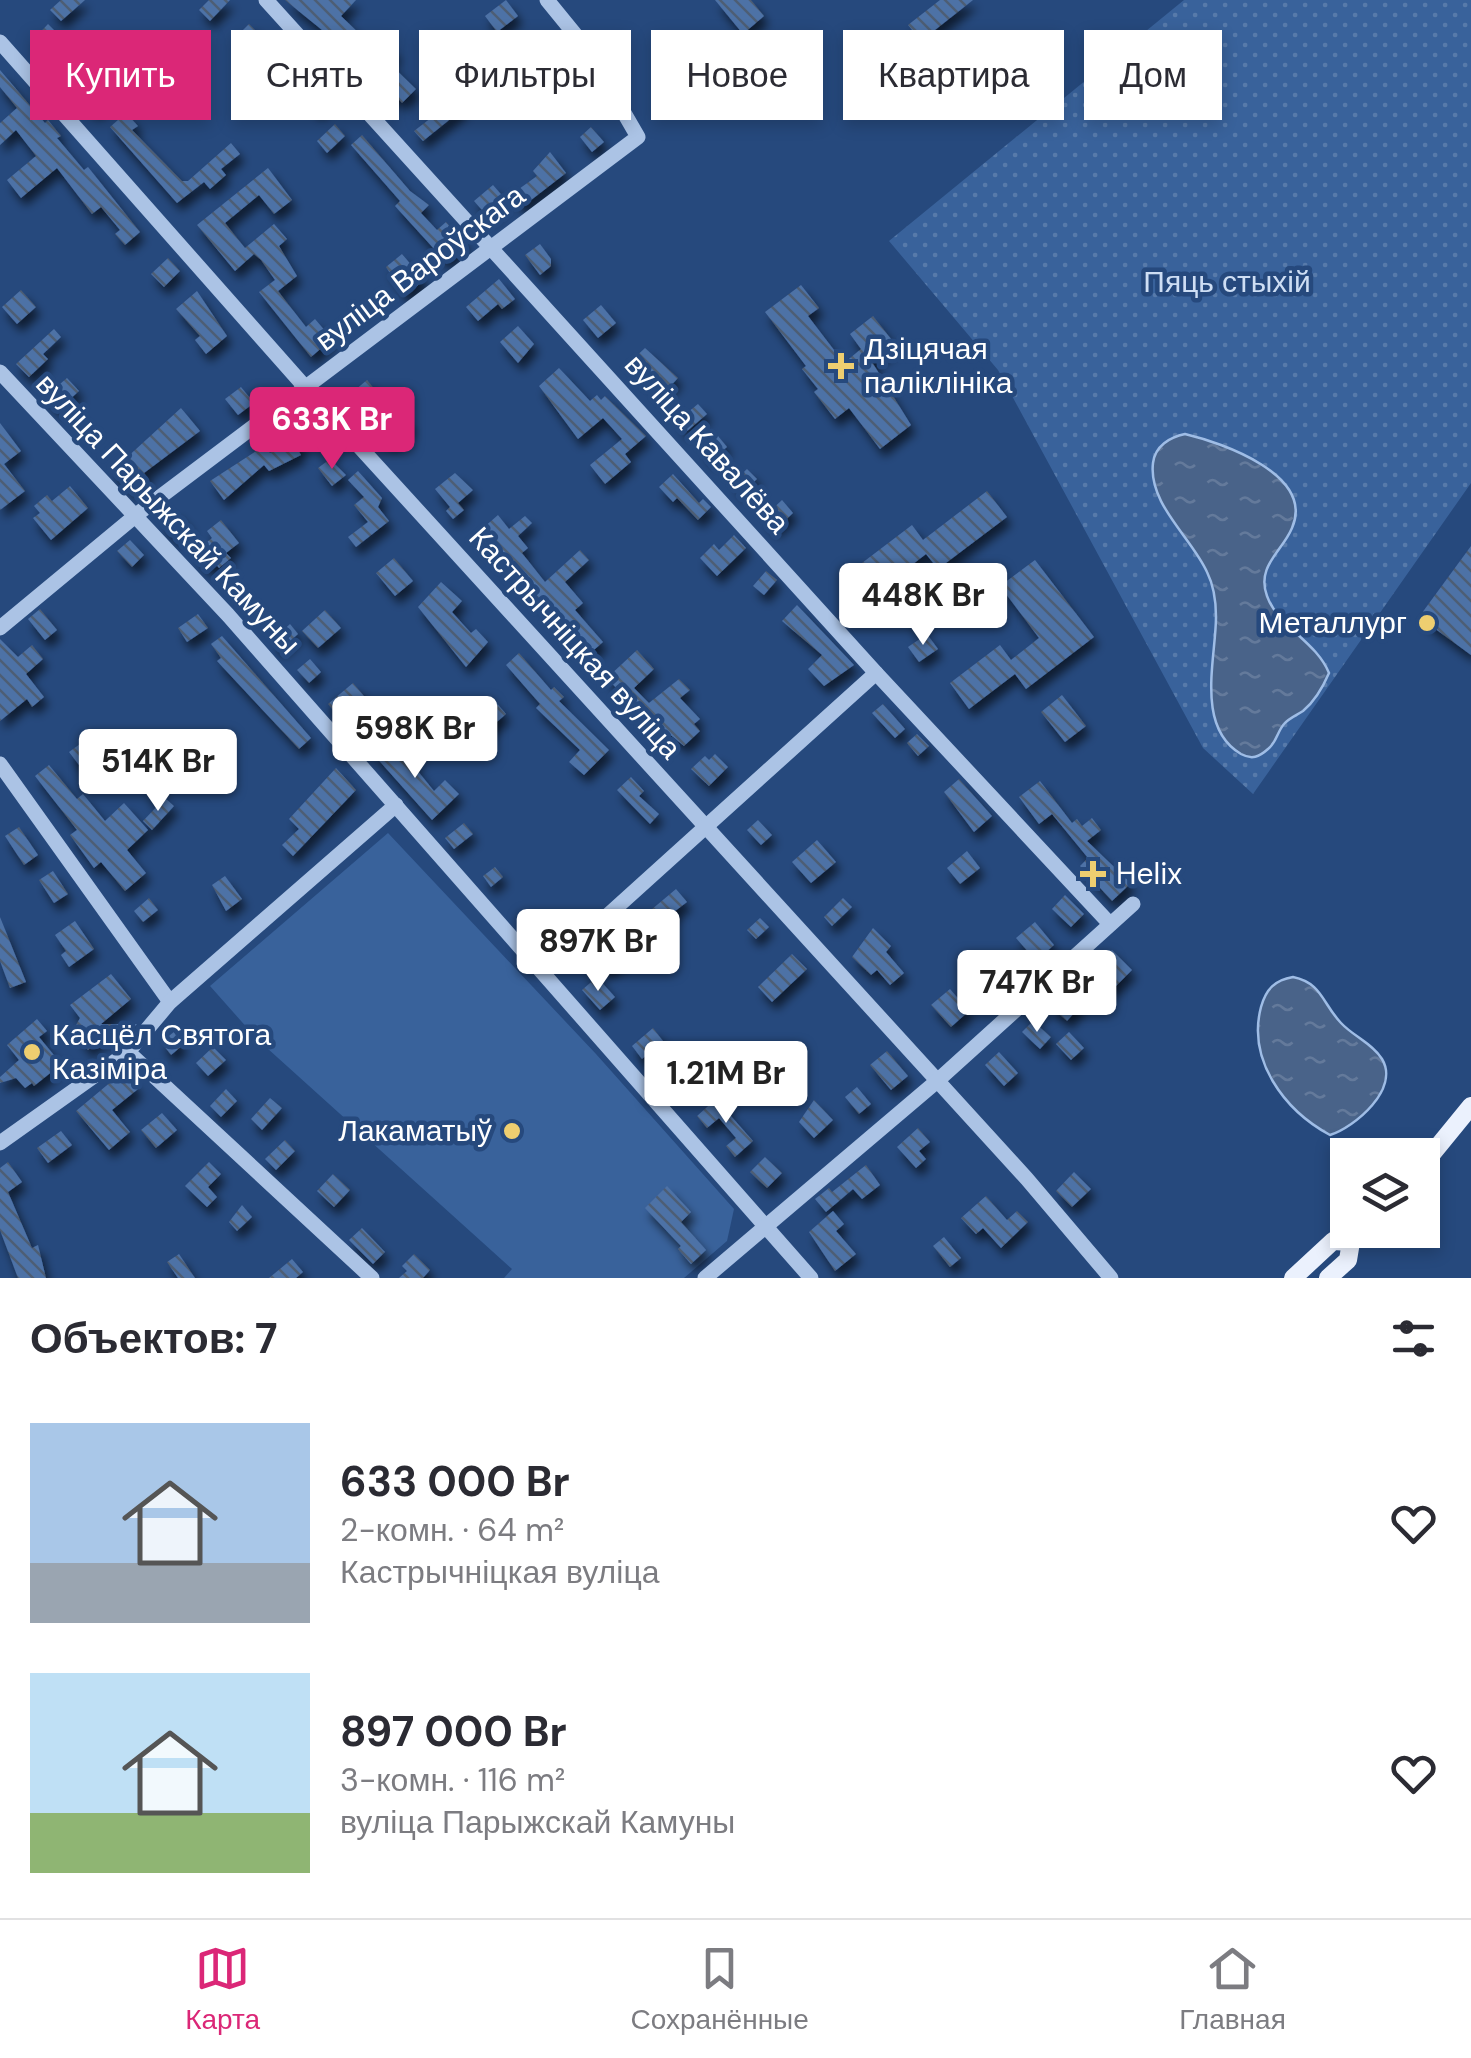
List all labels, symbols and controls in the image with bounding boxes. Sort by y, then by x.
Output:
chip: Купить [30,30,211,120]
chip: Снять [231,30,399,120]
chip: Фильтры [419,30,631,120]
chip: Новое [651,30,823,120]
chip: Квартира [843,30,1064,120]
chip: Дом [1084,30,1222,120]
street label: вуліца Вароўскага [307,176,533,359]
park label: Пяць стыхій [1143,262,1311,301]
place label: Дзіцячая паліклініка [864,329,1013,402]
street label: вуліца Кавалёва [616,346,799,542]
marker: Дзіцячая паліклініка [828,353,854,379]
street label: вуліца Парыжскай Камуны [28,365,309,663]
pin: 633K Br [240,387,424,472]
text: 633K Br [272,398,392,440]
street label: Кастрычніцкая вуліца [461,518,690,767]
pin: 448K Br [831,563,1015,648]
text: 448K Br [861,574,985,616]
place label: Металлург [1259,603,1407,642]
marker: Металлург [1416,612,1438,634]
pin: 598K Br [323,696,507,781]
text: 598K Br [354,707,476,749]
pin: 514K Br [66,729,250,814]
text: 514K Br [101,740,215,782]
place label: Helix [1116,854,1182,893]
marker: Helix [1080,861,1106,887]
pin: 897K Br [506,909,690,994]
text: 897K Br [539,920,657,962]
pin: 747K Br [945,950,1129,1035]
text: 747K Br [979,961,1095,1003]
place label: Касцёл Святога Казіміра [52,1015,271,1088]
marker: Касцёл Святога Казіміра [21,1041,43,1063]
pin: 1.21M Br [623,1041,829,1126]
text: 1.21M Br [666,1052,786,1094]
place label: Лакаматыў [338,1111,492,1150]
marker: Лакаматыў [501,1120,523,1142]
map controls [1330,1138,1440,1248]
button: layers [1330,1138,1440,1248]
text: Объектов: 7 [30,1311,278,1366]
icon: filters [1386,1311,1441,1366]
text: 633 000 Br [340,1454,570,1509]
icon: home [110,1463,230,1583]
icon: heart [1386,1496,1441,1551]
text: 2-комн. · 64 m² [340,1509,564,1551]
text: Кастрычніцкая вуліца [340,1551,660,1593]
text: 897 000 Br [340,1704,567,1759]
icon: home [110,1713,230,1833]
icon: heart [1386,1746,1441,1801]
text: 3-комн. · 116 m² [340,1759,565,1801]
text: вуліца Парыжскай Камуны [340,1801,735,1843]
tab: Карта [185,1941,260,2038]
tab: Сохранённые [631,1941,809,2038]
tab: Главная [1179,1941,1286,2038]

